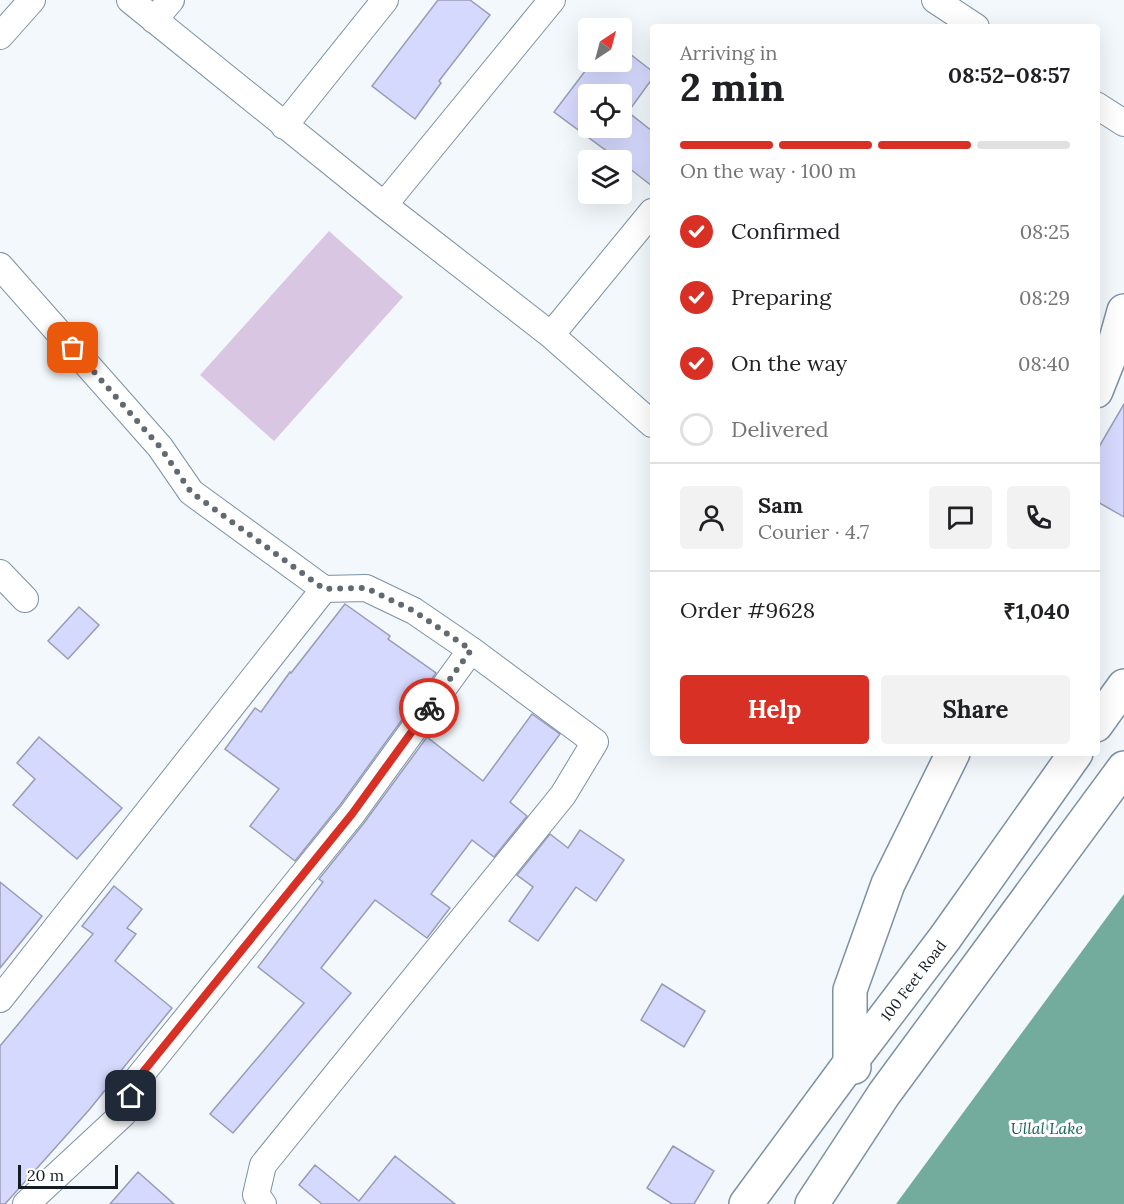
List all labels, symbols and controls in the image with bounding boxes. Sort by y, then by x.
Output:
north arrow [578,18,632,72]
map controls [578,18,632,204]
text: Arriving in [680,40,777,65]
text: 08:52–08:57 [948,61,1070,89]
text: 2 min [680,62,785,112]
button: locate [578,84,632,138]
button: layers [578,150,632,204]
text: On the way · 100 m [680,158,856,183]
icon: check [680,215,713,248]
text: Confirmed [731,217,840,245]
text: 08:25 [1020,219,1070,244]
icon: check [680,281,713,314]
text: Preparing [731,283,831,311]
text: 08:29 [1019,285,1070,310]
pin [47,322,98,373]
icon: bag [56,331,89,364]
icon: check [680,347,713,380]
text: On the way [731,349,847,377]
text: 08:40 [1018,351,1070,376]
text: Delivered [731,415,829,443]
button: person [680,486,743,549]
button: chat [929,486,992,549]
button: phone [1007,486,1070,549]
text: Sam [758,491,803,519]
text: Courier · 4.7 [758,519,869,544]
text: Order #9628 [680,596,815,624]
text: ₹1,040 [1003,597,1070,625]
button: Help [680,675,869,744]
button: Share [881,675,1070,744]
courier [399,678,459,738]
icon: bike [413,692,446,725]
street label: 100 Feet Road [876,936,950,1025]
pin [105,1070,156,1121]
icon: home [114,1079,147,1112]
water label: Ullal Lake [1011,1118,1084,1138]
scale bar [18,1162,118,1190]
text: 20 m [27,1165,64,1185]

